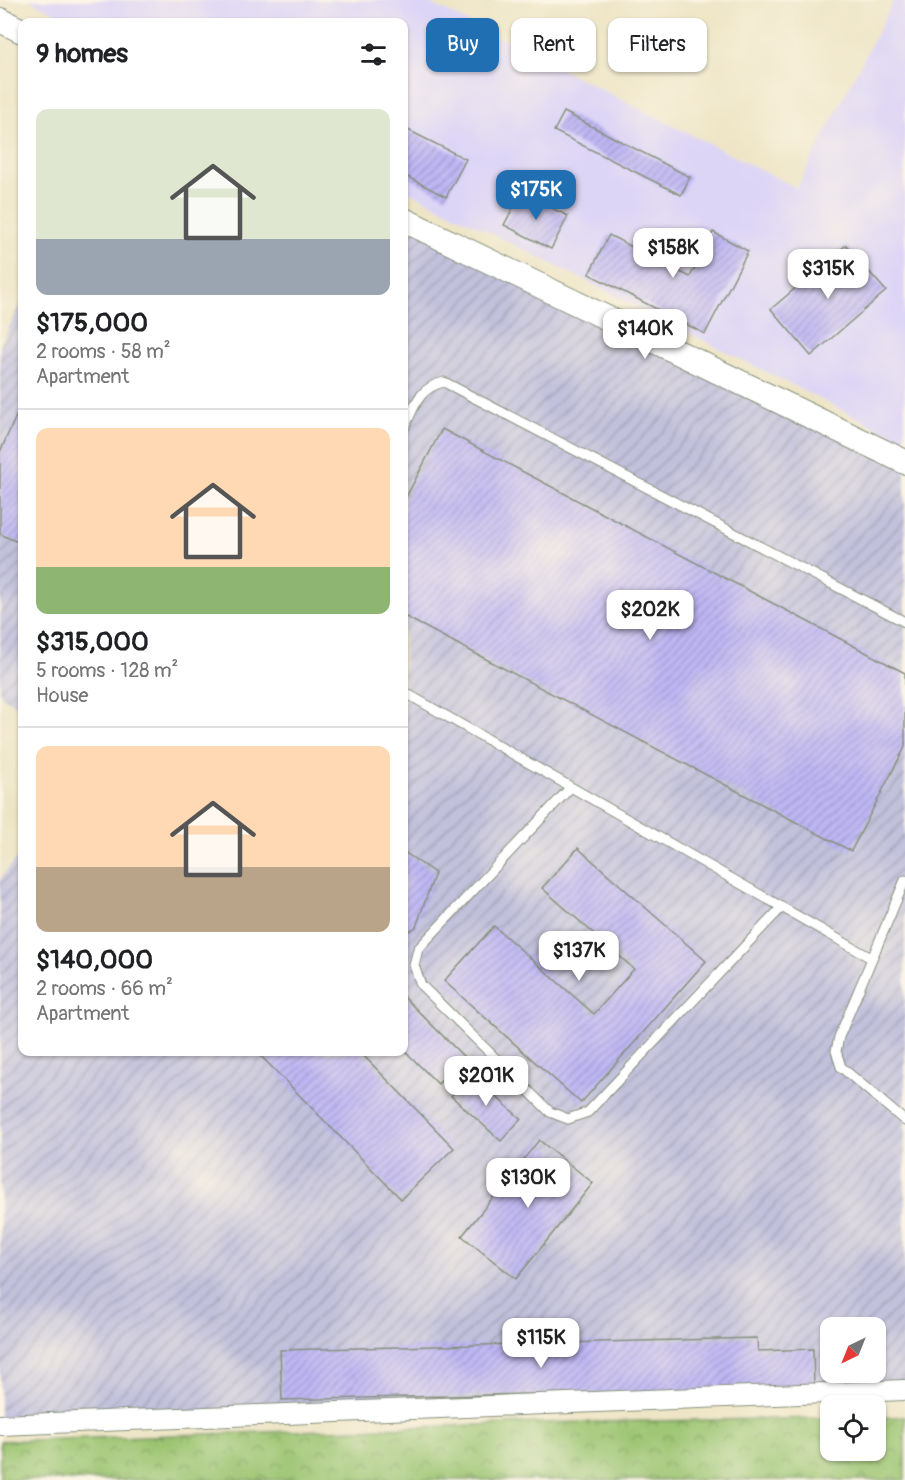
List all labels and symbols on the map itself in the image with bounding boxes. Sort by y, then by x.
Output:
pin: $175K [494,170,578,221]
pin: $158K [631,228,715,279]
pin: $315K [786,249,870,300]
pin: $140K [603,309,687,360]
pin: $202K [608,590,692,641]
pin: $137K [537,931,621,982]
pin: $201K [444,1056,528,1107]
pin: $130K [486,1158,570,1209]
north arrow [820,1317,886,1383]
pin: $115K [499,1318,583,1369]

